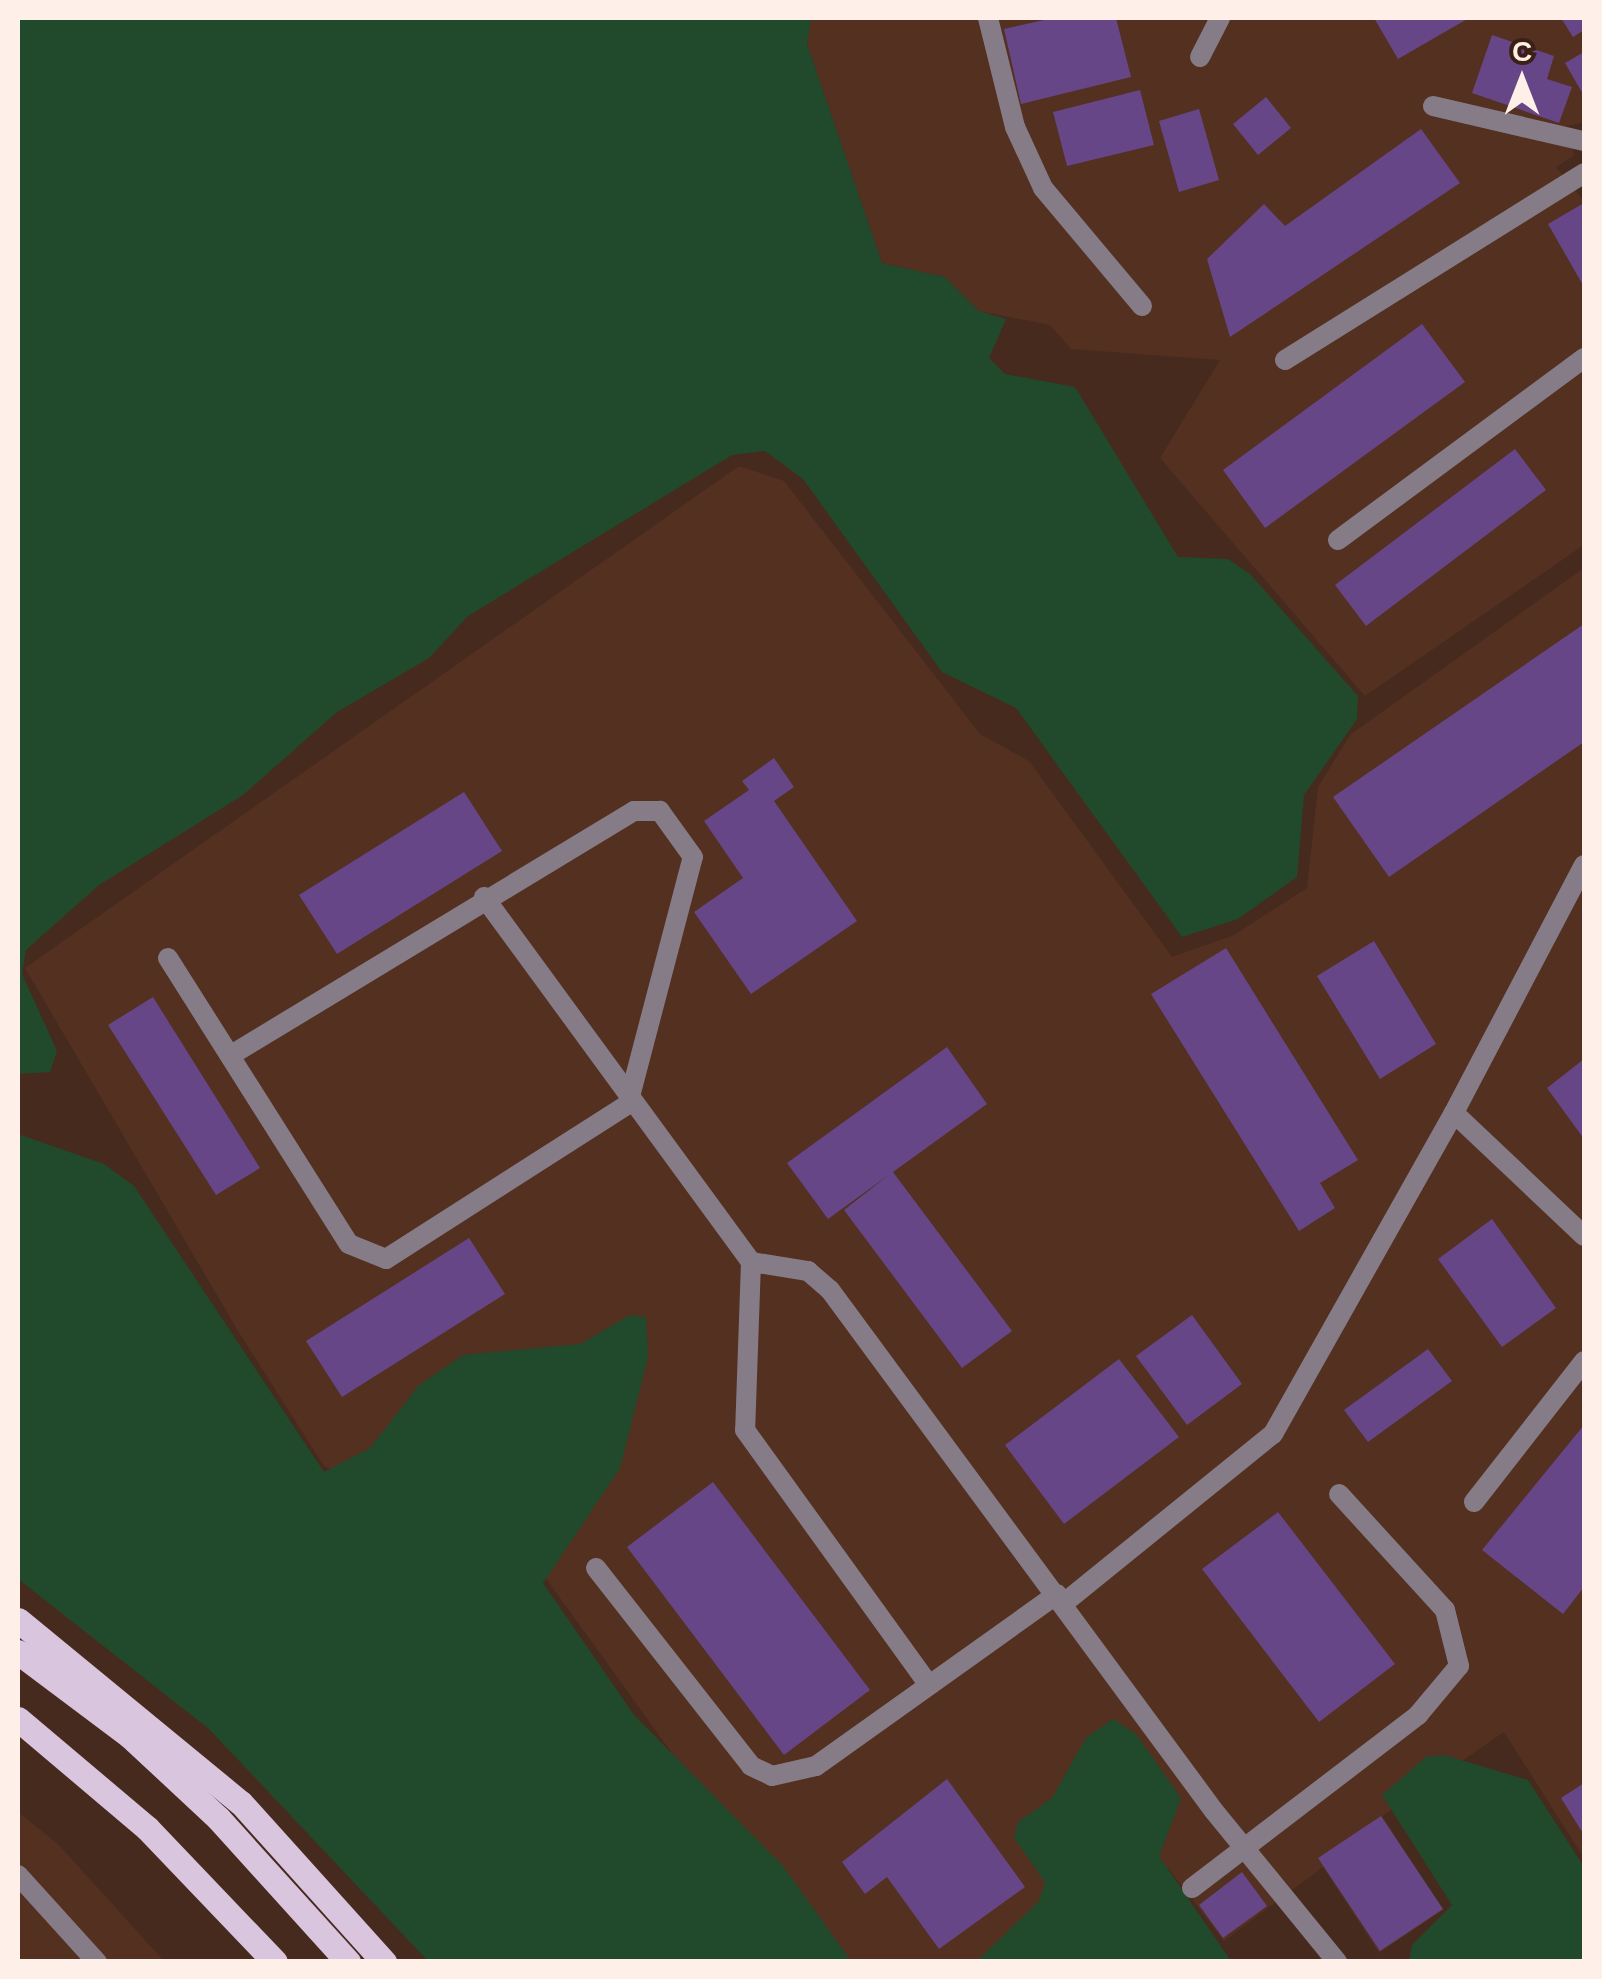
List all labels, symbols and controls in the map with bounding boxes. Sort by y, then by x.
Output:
north arrow [1472,30,1572,130]
text: С [1512,33,1532,67]

